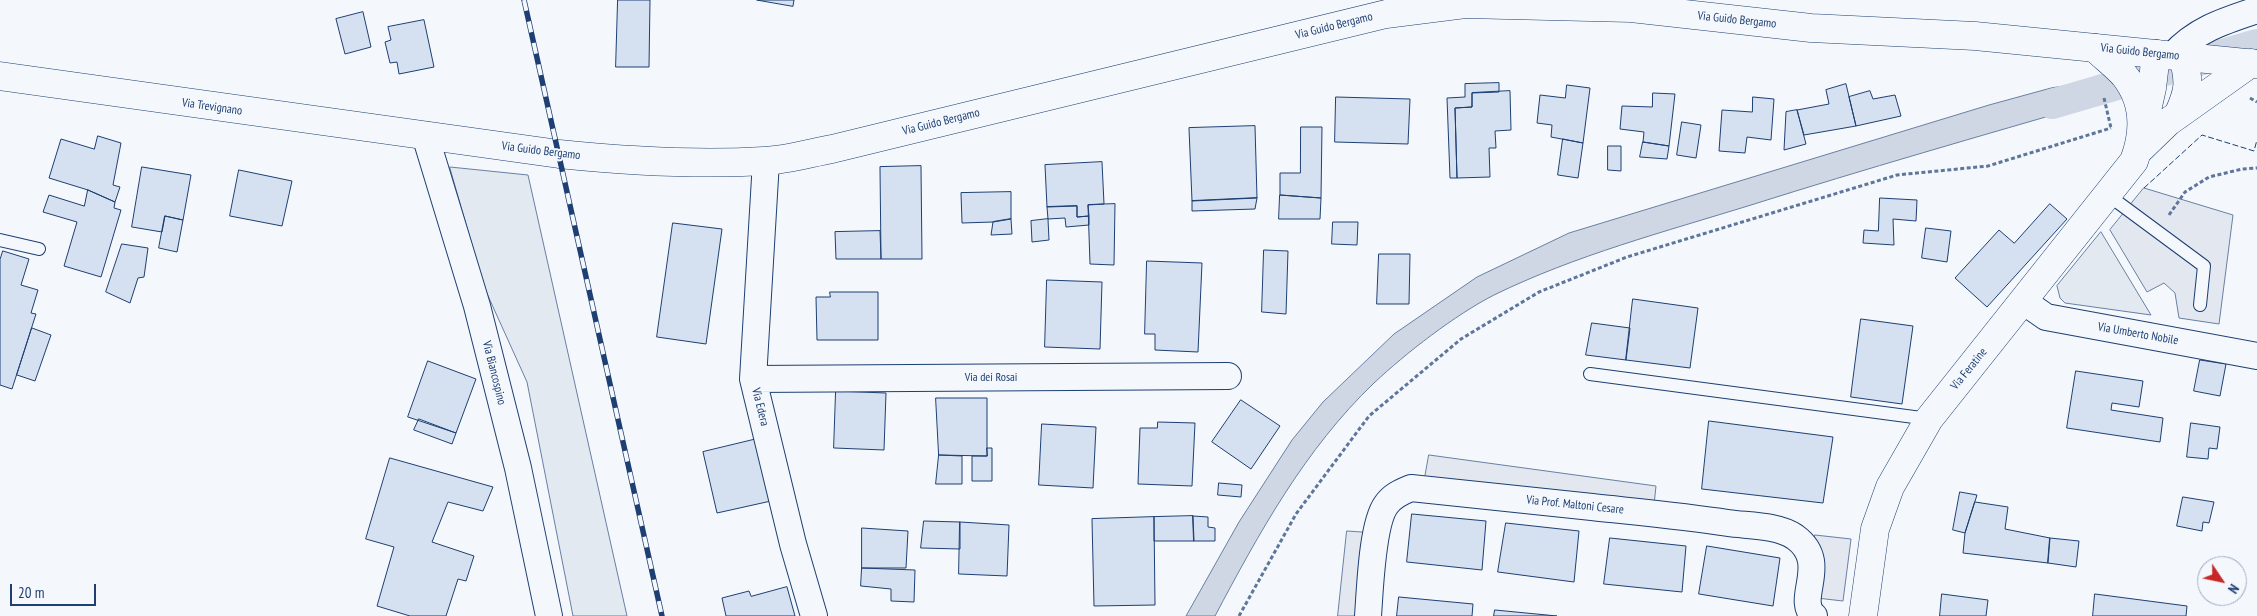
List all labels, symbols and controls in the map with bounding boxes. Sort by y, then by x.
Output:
street label: Via Guido Bergamo [1294,9,1374,43]
street label: Via Guido Bergamo [1697,9,1777,31]
street label: Via Guido Bergamo [2100,41,2180,63]
street label: Via Trevignano [181,96,243,118]
street label: Via Guido Bergamo [901,105,981,139]
street label: Via Guido Bergamo [501,139,581,163]
street label: Via Umberto Nobile [2097,320,2179,348]
street label: Via Biancospino [479,340,509,406]
street label: Via Feratine [1948,345,1990,393]
street label: Via dei Rosai [965,371,1017,385]
street label: Via Edera [748,386,772,428]
street label: Via Prof. Maltoni Cesare [1526,493,1624,517]
north arrow [2197,556,2247,606]
scale bar [12,574,99,606]
text: N [2224,581,2243,597]
text: 20 m [18,583,44,602]

